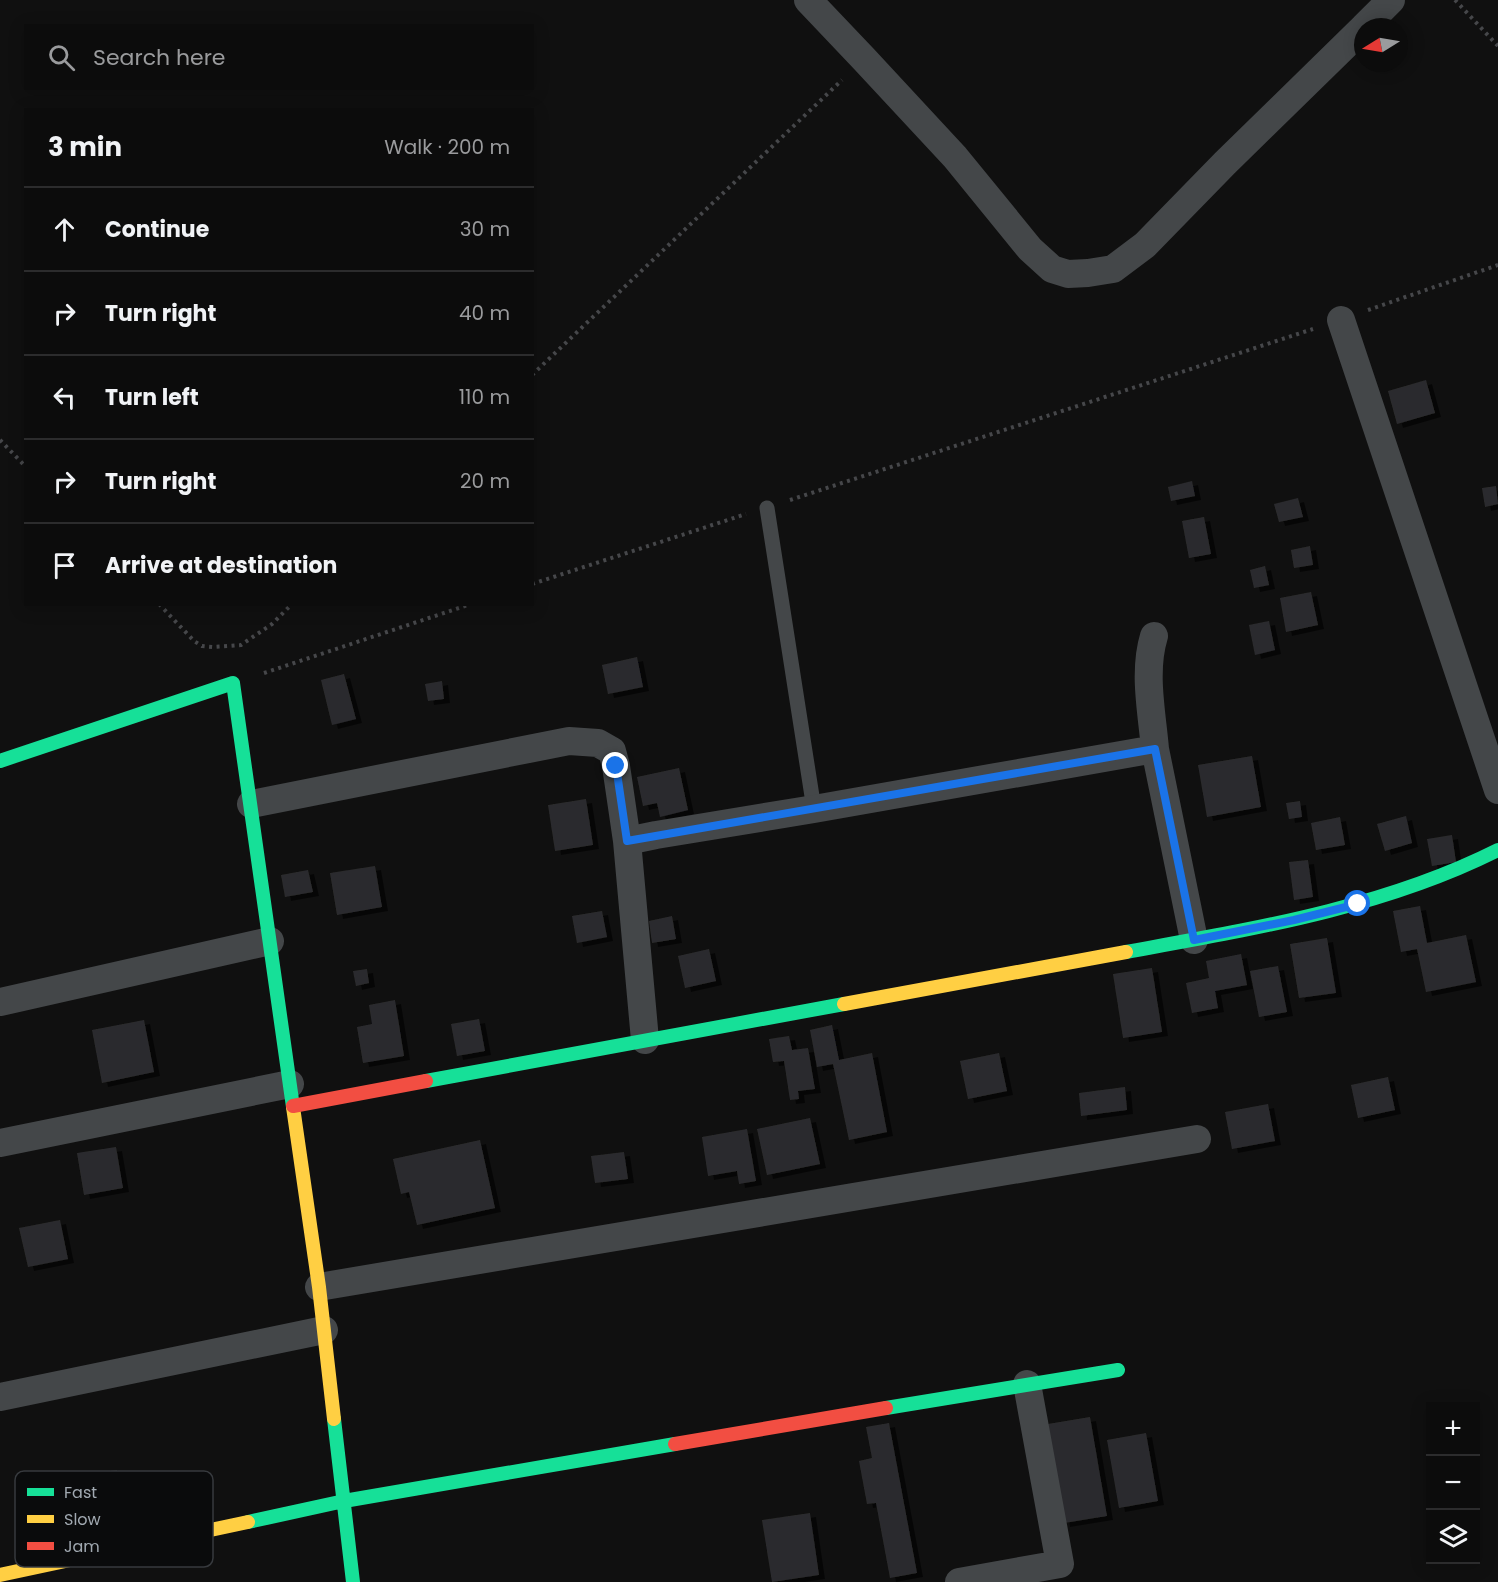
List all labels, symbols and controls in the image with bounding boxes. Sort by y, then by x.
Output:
north arrow [1354,18,1408,72]
search box [24,24,534,90]
icon: search [45,41,78,74]
text: Search here [93,42,226,73]
text: 3 min [48,129,122,165]
text: Walk · 200 m [384,133,510,161]
icon: ahead [48,213,81,246]
text: Continue [105,214,209,245]
text: 30 m [460,215,510,243]
icon: right [48,297,81,330]
text: Turn right [105,298,216,329]
text: 40 m [459,299,510,327]
icon: left [48,381,81,414]
text: Turn left [105,382,199,413]
text: 110 m [459,383,510,411]
icon: right [48,465,81,498]
text: Turn right [105,466,216,497]
text: 20 m [460,467,510,495]
icon: arrive [48,549,81,582]
text: Arrive at destination [105,550,337,581]
route end [602,752,628,778]
route start [1344,890,1370,916]
map controls [1426,1402,1480,1564]
button: + [1426,1402,1480,1456]
button: − [1426,1456,1480,1510]
legend [15,1471,213,1567]
text: Fast [64,1481,97,1504]
text: Slow [64,1508,101,1531]
button: layers [1426,1510,1480,1564]
text: Jam [64,1535,100,1558]

